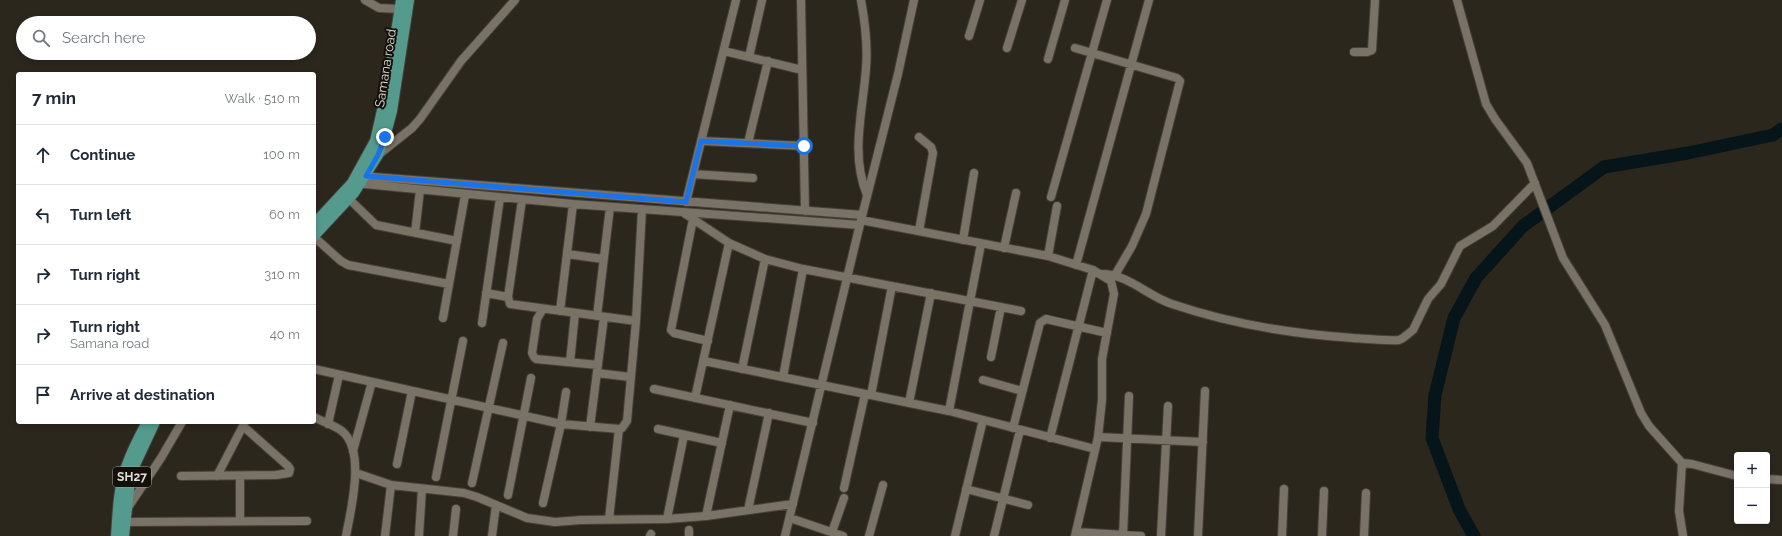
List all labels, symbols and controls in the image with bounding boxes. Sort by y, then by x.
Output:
search box [16,16,316,60]
icon: search [30,27,52,49]
street label: Samana road [372,28,399,108]
text: Search here [62,29,145,47]
text: 7 min [32,88,76,108]
text: Walk · 510 m [225,91,300,106]
route end [376,128,394,146]
route start [795,137,813,155]
icon: ahead [32,144,54,166]
text: Continue [70,146,135,164]
text: 100 m [263,147,300,162]
icon: left [32,204,54,226]
text: Turn left [70,206,131,224]
text: 60 m [269,207,300,222]
icon: right [32,264,54,286]
text: Turn right [70,266,140,284]
text: 310 m [264,267,300,282]
text: Turn right [70,318,140,336]
icon: right [32,324,54,346]
text: 40 m [270,327,300,342]
text: Samana road [70,336,149,351]
icon: arrive [32,384,54,406]
text: Arrive at destination [70,386,215,404]
map controls [1734,452,1770,524]
button: + [1734,452,1770,488]
road number: SH27 [113,467,151,487]
button: − [1734,488,1770,524]

